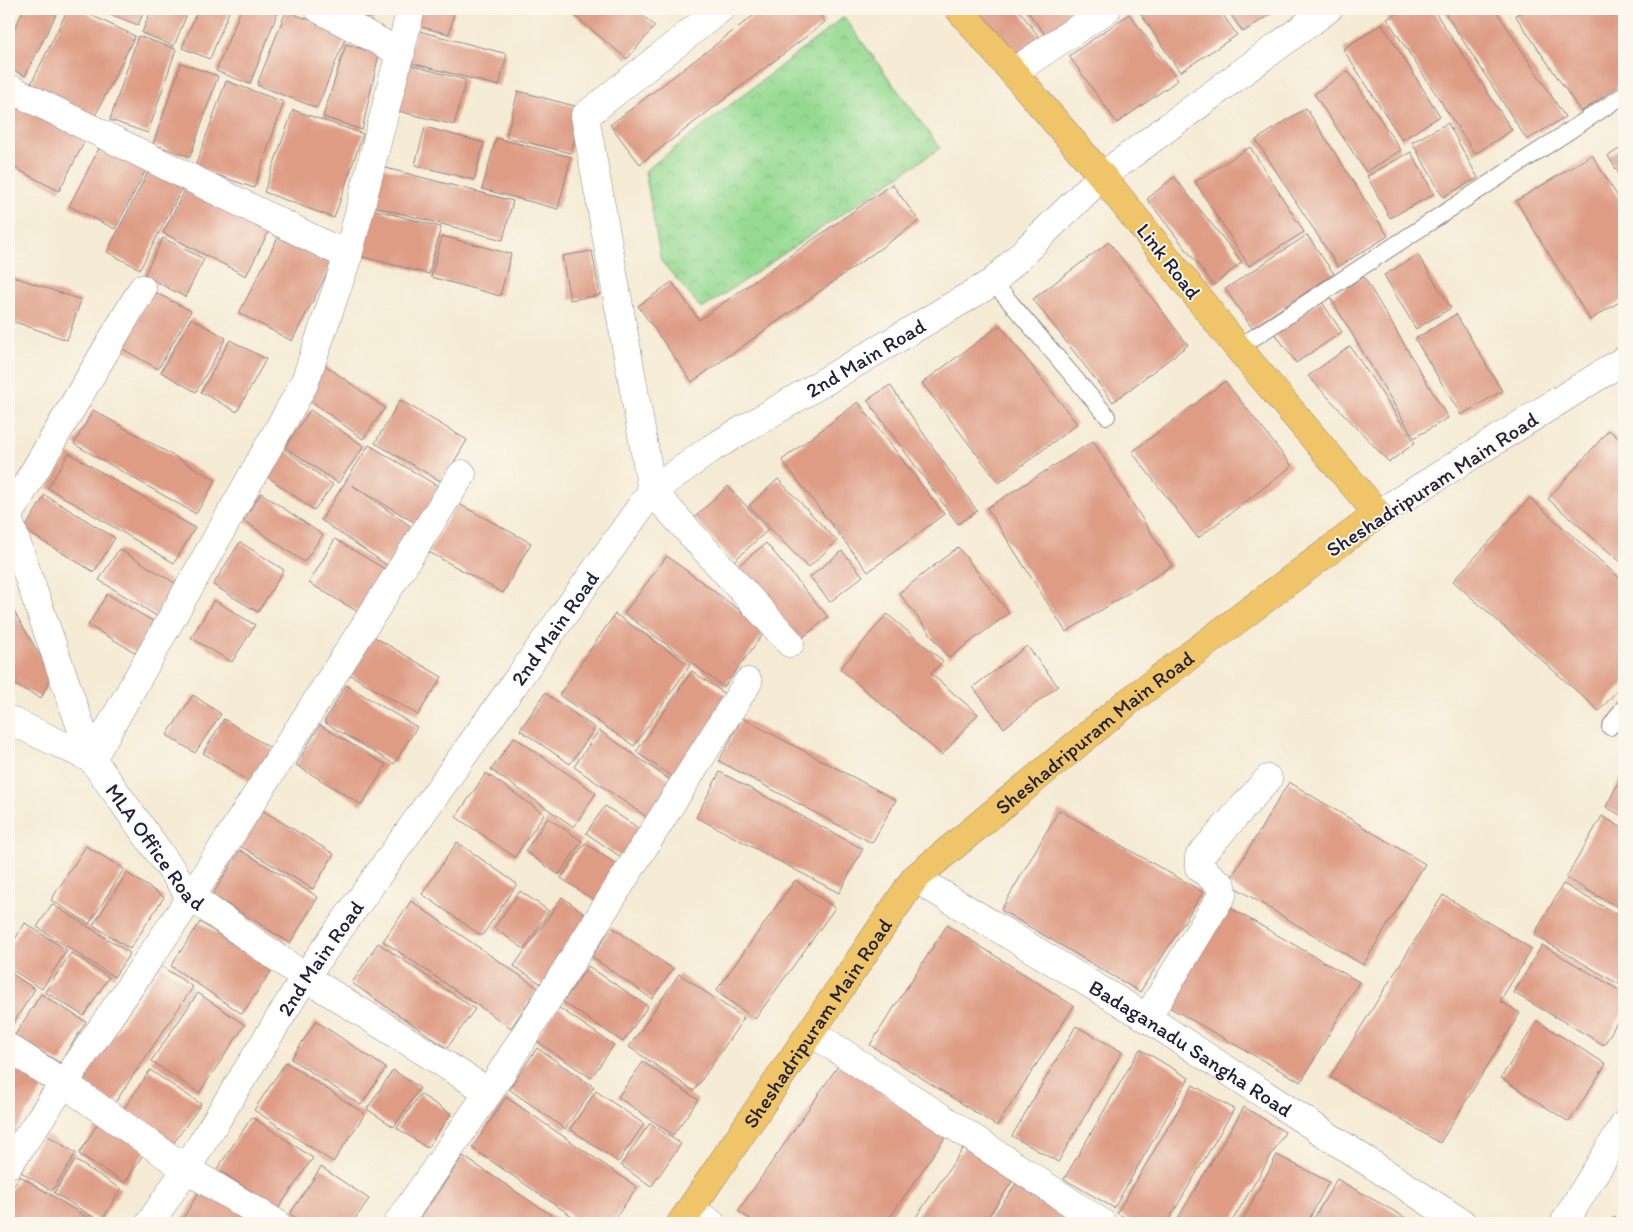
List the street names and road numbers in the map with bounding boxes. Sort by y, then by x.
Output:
street label: Link Road [1132,218,1207,304]
street label: 2nd Main Road [801,312,930,402]
street label: Sheshadripuram Main Road [1321,406,1543,562]
street label: 2nd Main Road [505,565,604,690]
street label: Sheshadripuram Main Road [990,644,1199,819]
street label: MLA Office Road [101,778,210,915]
street label: 2nd Main Road [272,895,369,1020]
street label: Sheshadripuram Main Road [737,913,897,1132]
street label: Badaganadu Sangha Road [1085,974,1297,1122]

